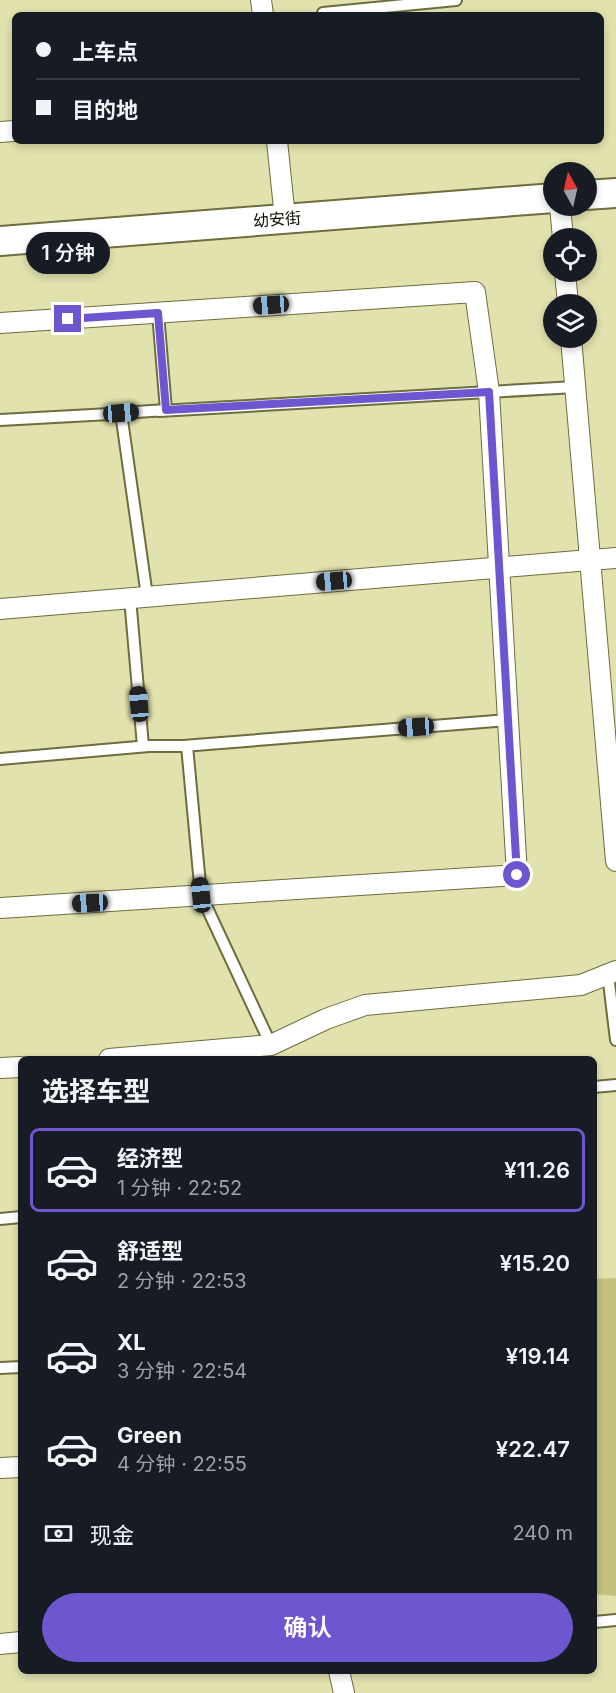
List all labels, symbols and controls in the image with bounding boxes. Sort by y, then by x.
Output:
text: 上车点 [72,39,138,65]
text: 目的地 [72,97,138,123]
north arrow [543,162,597,216]
map controls [543,162,597,348]
street label: 幼安街 [252,207,302,231]
button: locate [543,228,597,282]
callout: 1 分钟 [26,232,110,274]
text: 1 分钟 [41,241,95,265]
button: layers [543,294,597,348]
car [252,295,290,315]
route end [54,305,81,332]
car [102,403,140,423]
car [315,570,353,592]
car [128,685,150,723]
car [397,717,435,737]
route start [503,861,530,888]
car [190,876,212,914]
car [72,893,108,913]
text: 选择车型 [42,1075,150,1108]
icon: car [45,1143,99,1197]
text: 经济型 [117,1145,183,1171]
text: ¥11.26 [504,1157,570,1183]
text: 1 分钟 · 22:52 [117,1176,242,1200]
icon: car [45,1236,99,1290]
text: 舒适型 [117,1238,183,1264]
text: ¥15.20 [500,1250,570,1276]
text: 2 分钟 · 22:53 [117,1269,247,1293]
icon: car [45,1329,99,1383]
text: XL [117,1329,146,1355]
text: ¥19.14 [506,1343,570,1369]
text: 3 分钟 · 22:54 [117,1359,247,1383]
icon: car [45,1422,99,1476]
text: Green [117,1422,182,1448]
text: ¥22.47 [496,1436,570,1462]
text: 4 分钟 · 22:55 [117,1452,247,1476]
icon: cash [42,1517,75,1550]
text: 240 m [512,1521,573,1545]
text: 现金 [90,1522,134,1548]
button: 确认 [42,1593,573,1662]

